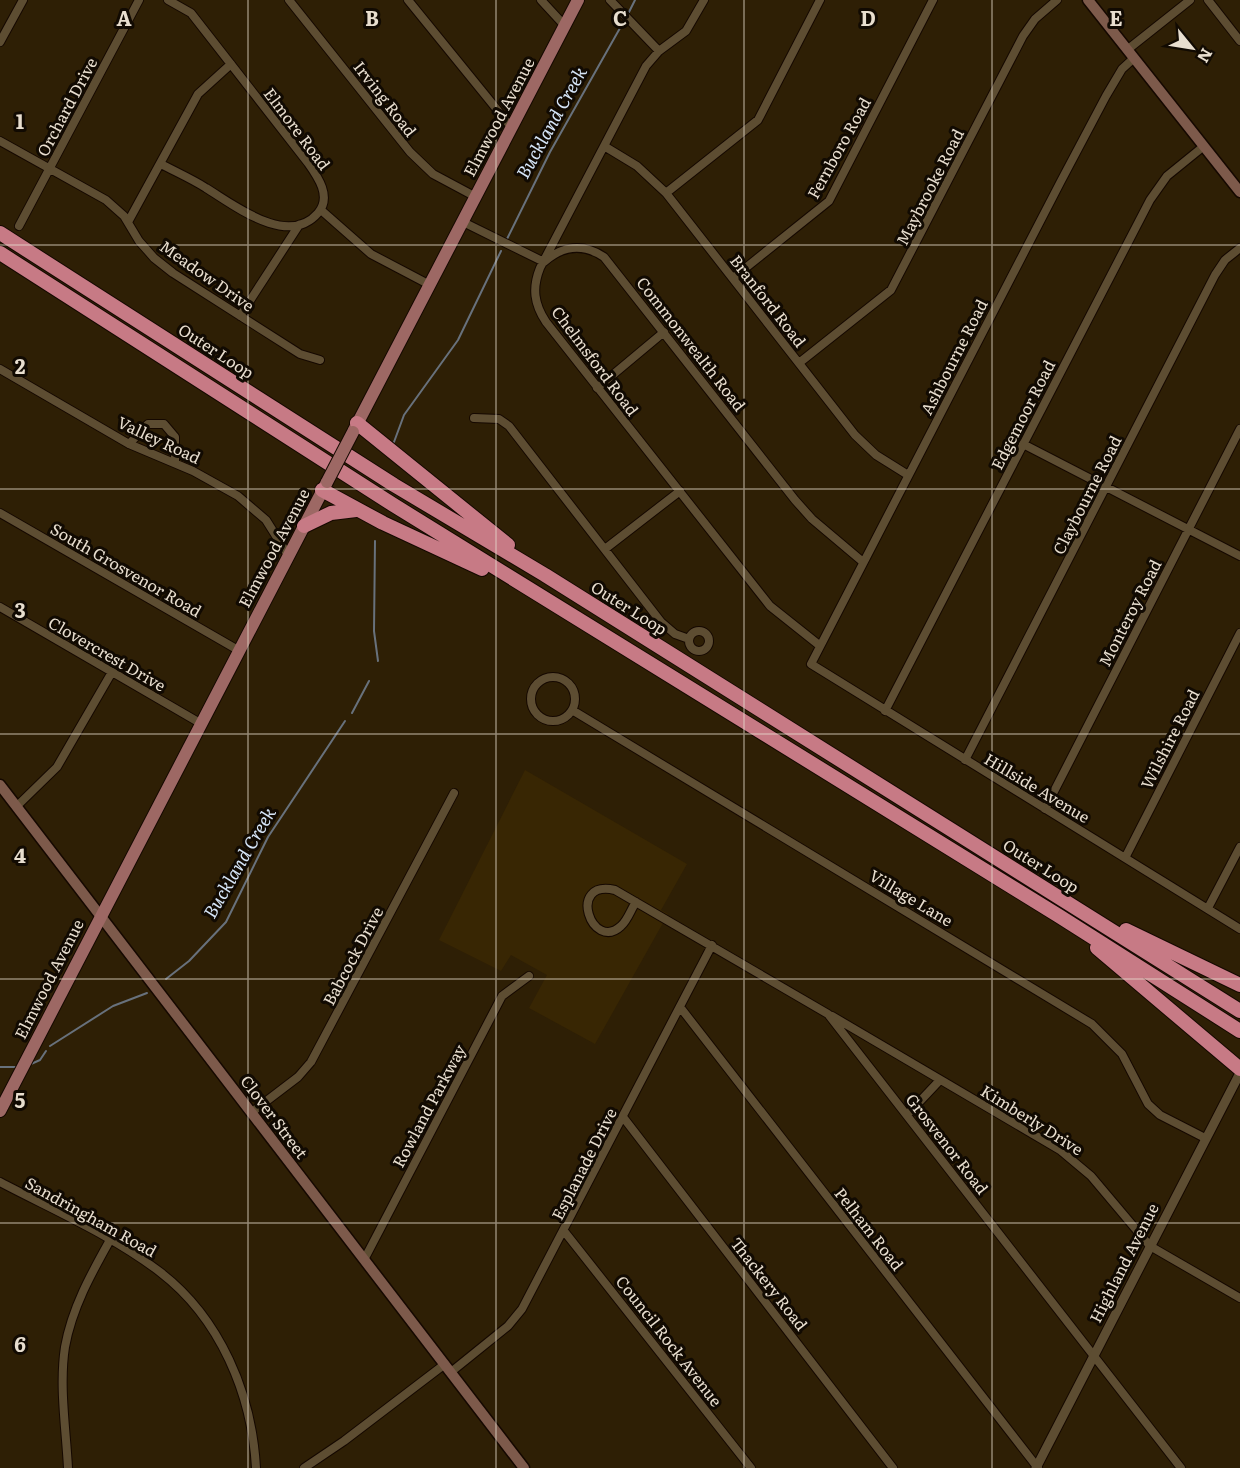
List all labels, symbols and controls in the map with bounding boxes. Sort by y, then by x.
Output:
text: A [116,2,132,32]
text: B [365,2,379,32]
text: C [613,2,627,32]
text: D [860,2,876,32]
text: E [1109,2,1123,32]
north arrow [1162,18,1222,78]
text: N [1192,44,1220,68]
street label: Orchard Drive [30,53,102,160]
street label: Elmwood Avenue [457,53,540,180]
street label: Irving Road [348,55,423,142]
water label: Buckland Creek [509,61,593,183]
street label: Elmore Road [259,82,337,175]
street label: Fernboro Road [800,92,876,203]
text: 1 [16,105,24,135]
street label: Maybrooke Road [889,124,969,249]
street label: Meadow Drive [155,234,260,317]
street label: Branford Road [725,249,813,352]
street label: Commonwealth Road [632,271,752,416]
street label: Ashbourne Road [914,294,993,418]
street label: Chelmsford Road [547,300,645,420]
street label: Outer Loop [174,317,259,384]
text: 2 [15,350,26,380]
street label: Edgemoor Road [984,355,1060,474]
street label: Valley Road [114,409,205,469]
street label: Claybourne Road [1046,431,1127,558]
street label: Elmwood Avenue [232,484,315,611]
street label: South Grosvenor Road [46,516,207,622]
street label: Monteroy Road [1092,555,1167,670]
street label: Outer Loop [587,574,672,640]
text: 3 [14,594,26,624]
street label: Clovercrest Drive [44,610,171,697]
street label: Wilshire Road [1134,684,1205,792]
street label: Hillside Avenue [980,746,1095,828]
water label: Buckland Creek [196,801,282,923]
street label: Outer Loop [999,832,1084,898]
text: 4 [14,839,26,869]
street label: Village Lane [865,863,958,932]
street label: Babcock Drive [316,902,388,1009]
street label: Elmwood Avenue [8,914,89,1043]
street label: Rowland Parkway [385,1039,471,1171]
street label: Clover Street [235,1070,315,1164]
street label: Kimberly Drive [977,1078,1088,1160]
text: 5 [15,1084,26,1114]
street label: Grosvenor Road [901,1088,995,1199]
street label: Esplanade Drive [544,1103,622,1224]
street label: Sandringham Road [21,1170,162,1262]
street label: Pelham Road [830,1182,910,1275]
street label: Highland Avenue [1083,1198,1164,1327]
street label: Thackery Road [726,1232,814,1335]
street label: Council Rock Avenue [611,1270,729,1411]
text: 6 [14,1328,26,1358]

